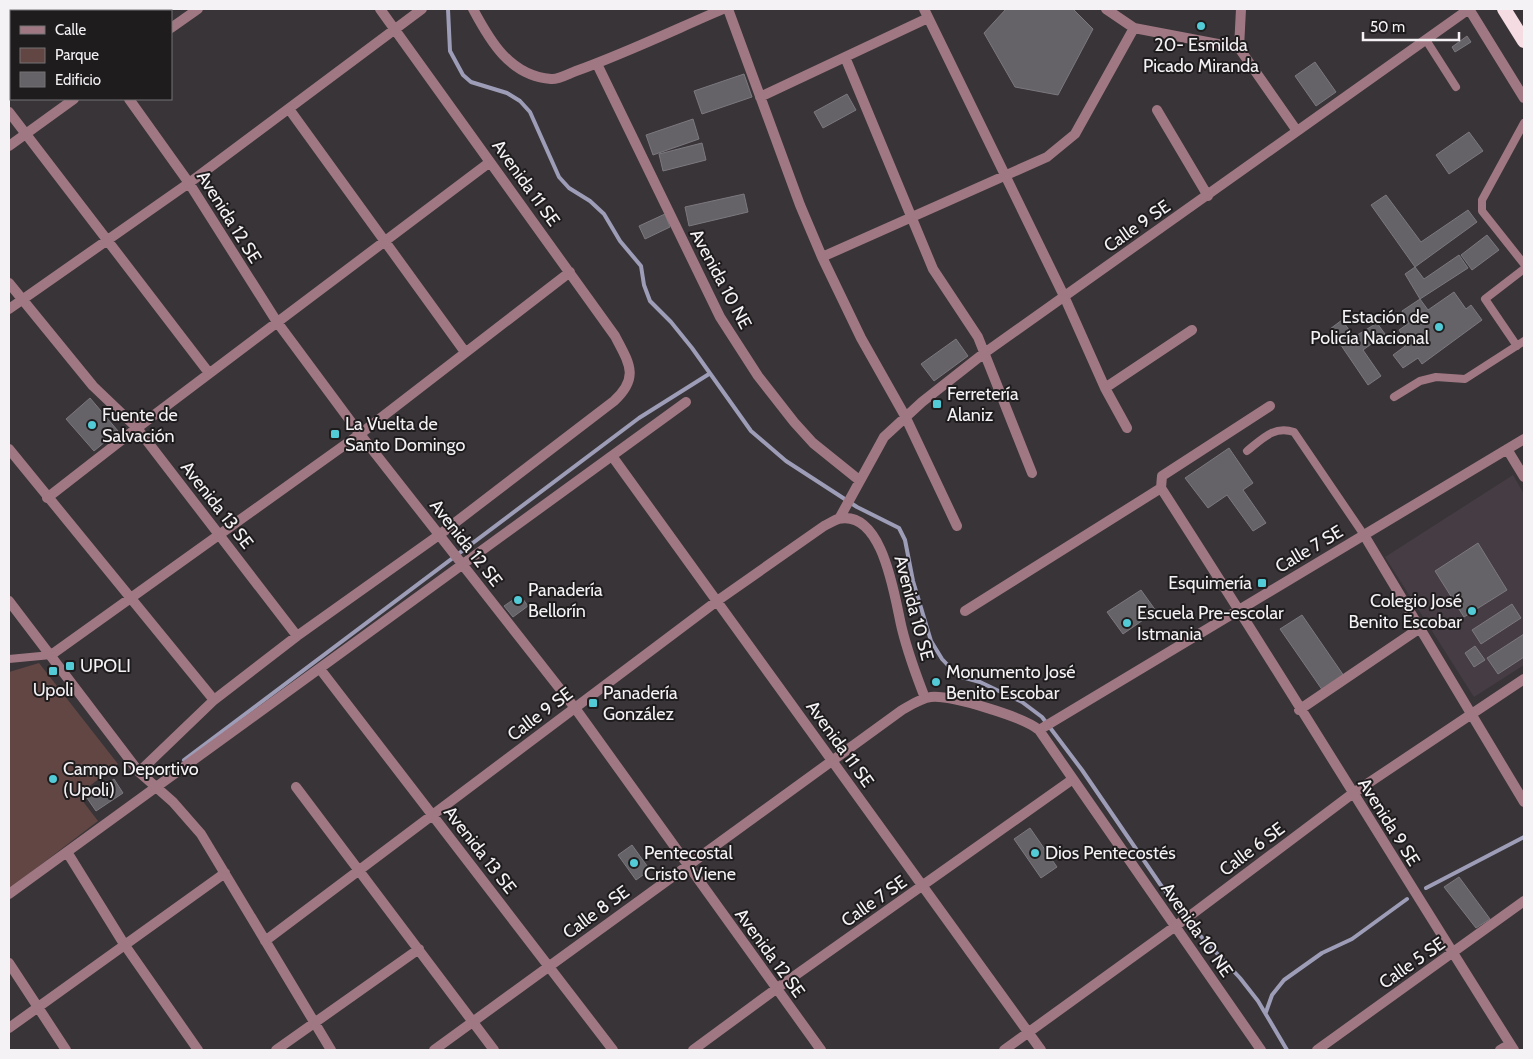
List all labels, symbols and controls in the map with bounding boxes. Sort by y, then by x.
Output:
legend [10,10,172,100]
scale bar [1363,10,1459,42]
text: 50 m [1370,18,1405,36]
marker: 20- Esmilda Picado Miranda [1195,20,1207,32]
text: Calle [55,21,86,39]
place label: 20- Esmilda Picado Miranda [1143,34,1259,77]
text: Parque [55,46,99,64]
text: Edificio [55,71,101,89]
street label: Avenida 11 SE [487,136,565,230]
street label: Avenida 12 SE [192,167,266,267]
street label: Calle 9 SE [1099,195,1175,257]
street label: Avenida 10 NE [685,225,757,333]
place label: Estación de Policía Nacional [1310,306,1430,349]
marker: Estación de Policía Nacional [1433,321,1445,333]
place label: Ferretería Alaniz [947,383,1019,426]
marker: Ferretería Alaniz [931,398,943,410]
place label: Fuente de Salvación [102,404,178,447]
place label: La Vuelta de Santo Domingo [345,413,466,456]
marker: Fuente de Salvación [86,419,98,431]
marker: La Vuelta de Santo Domingo [329,428,341,440]
street label: Avenida 13 SE [176,457,258,553]
street label: Avenida 12 SE [425,495,507,591]
street label: Calle 7 SE [1271,520,1347,578]
street label: Avenida 10 SE [889,553,939,663]
place label: Esquimería [1168,572,1252,594]
marker: Esquimería [1256,577,1268,589]
place label: Panadería Bellorín [528,579,603,622]
place label: Colegio José Benito Escobar [1349,590,1462,633]
marker: Panadería Bellorín [512,594,524,606]
place label: Escuela Pre-escolar Istmania [1137,602,1284,645]
marker: Colegio José Benito Escobar [1466,605,1478,617]
marker: Escuela Pre-escolar Istmania [1121,617,1133,629]
place label: UPOLI [80,655,131,677]
marker: UPOLI [64,660,76,672]
place label: Monumento José Benito Escobar [946,661,1076,704]
marker: Upoli [47,665,59,677]
marker: Monumento José Benito Escobar [930,676,942,688]
place label: Upoli [33,679,73,701]
street label: Calle 9 SE [503,682,577,746]
place label: Panadería González [603,682,678,725]
marker: Panadería González [587,697,599,709]
street label: Avenida 11 SE [801,697,879,791]
place label: Campo Deportivo (Upoli) [63,758,199,801]
marker: Campo Deportivo (Upoli) [47,773,59,785]
street label: Avenida 9 SE [1353,774,1425,870]
street label: Avenida 13 SE [439,802,521,898]
street label: Calle 6 SE [1215,817,1289,881]
place label: Pentecostal Cristo Viene [644,842,736,885]
place label: Dios Pentecostés [1045,842,1176,864]
marker: Dios Pentecostés [1029,847,1041,859]
marker: Pentecostal Cristo Viene [628,857,640,869]
street label: Calle 7 SE [837,870,911,932]
street label: Avenida 10 NE [1156,879,1238,981]
street label: Calle 8 SE [558,881,634,943]
street label: Avenida 12 SE [730,904,810,1002]
street label: Calle 5 SE [1375,932,1449,994]

